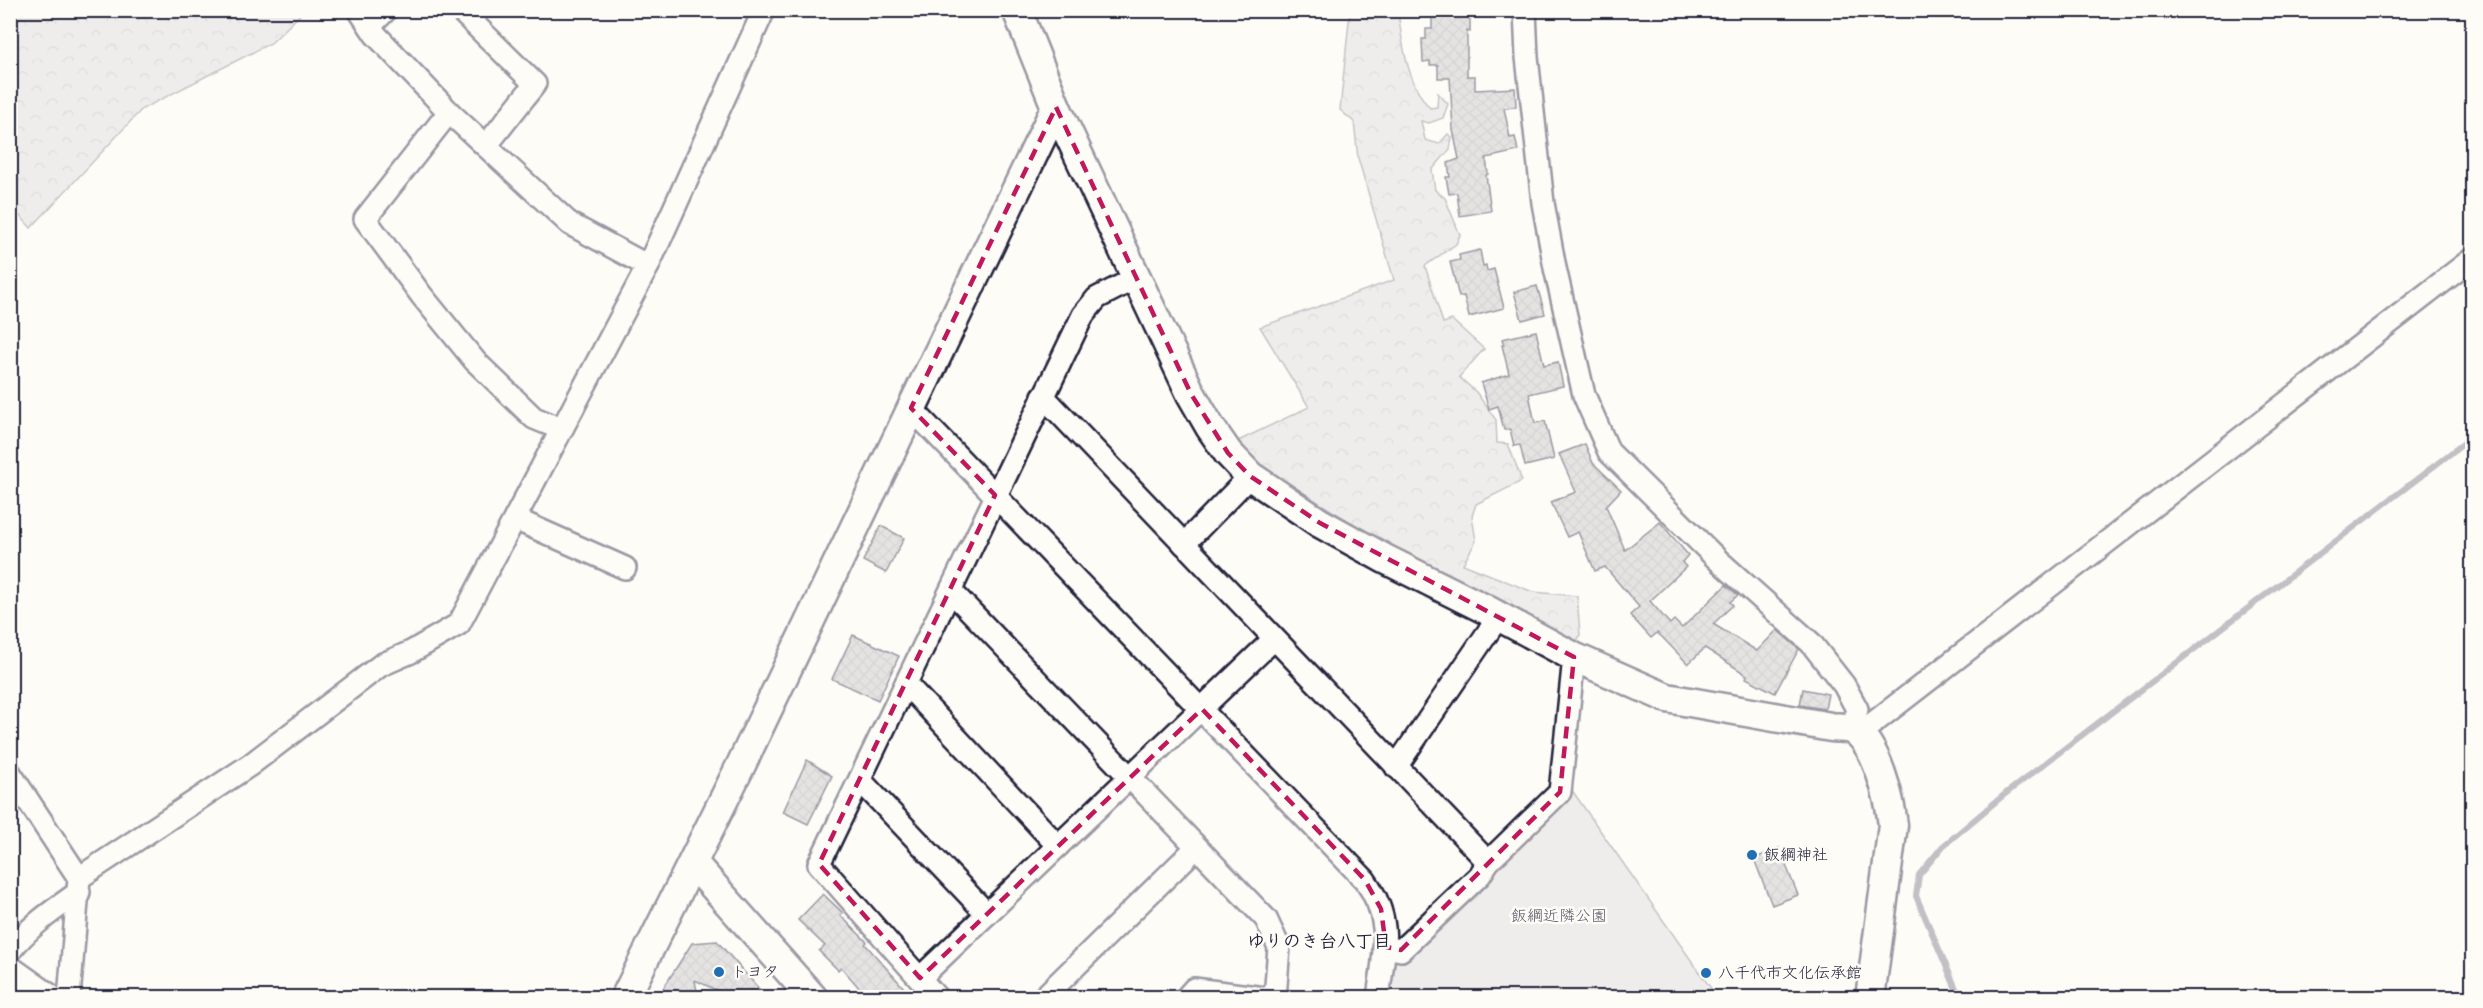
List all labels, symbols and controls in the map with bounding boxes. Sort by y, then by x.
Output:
place label: 飯綱神社 [1764,845,1828,865]
marker: 飯綱神社 [1745,848,1759,862]
park label: 飯綱近隣公園 [1511,906,1607,926]
district label: ゆりのき台八丁目 [1247,930,1391,953]
place label: トヨタ [731,962,779,982]
place label: 八千代市文化伝承館 [1718,963,1862,983]
marker: トヨタ [712,965,726,979]
marker: 八千代市文化伝承館 [1699,966,1713,980]

